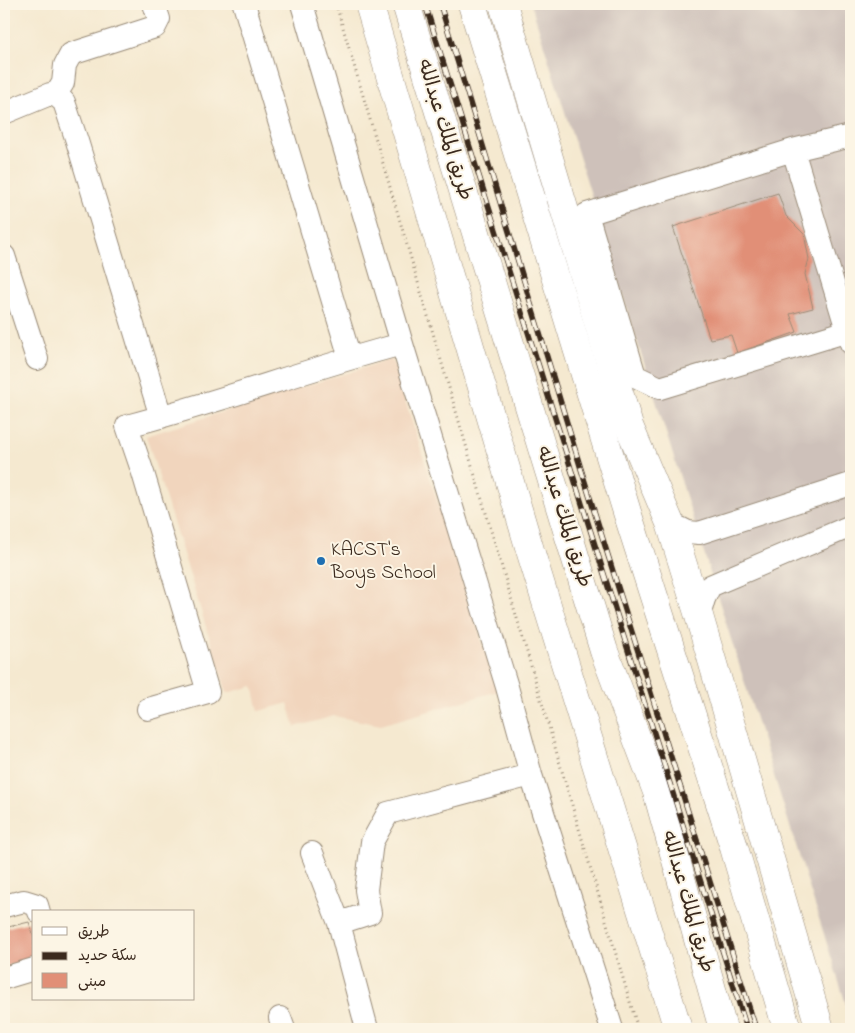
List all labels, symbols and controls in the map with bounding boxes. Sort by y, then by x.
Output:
street label: طريق الملك عبدالله [409,56,479,204]
street label: طريق الملك عبدالله [528,443,598,591]
place label: KACST's Boys School [330,536,436,588]
marker: KACST's Boys School [315,555,327,567]
street label: طريق الملك عبدالله [653,828,721,976]
legend [32,910,195,1000]
text: طريق [78,921,110,943]
text: سكة حديد [78,945,137,967]
text: مبنى [78,971,106,993]

